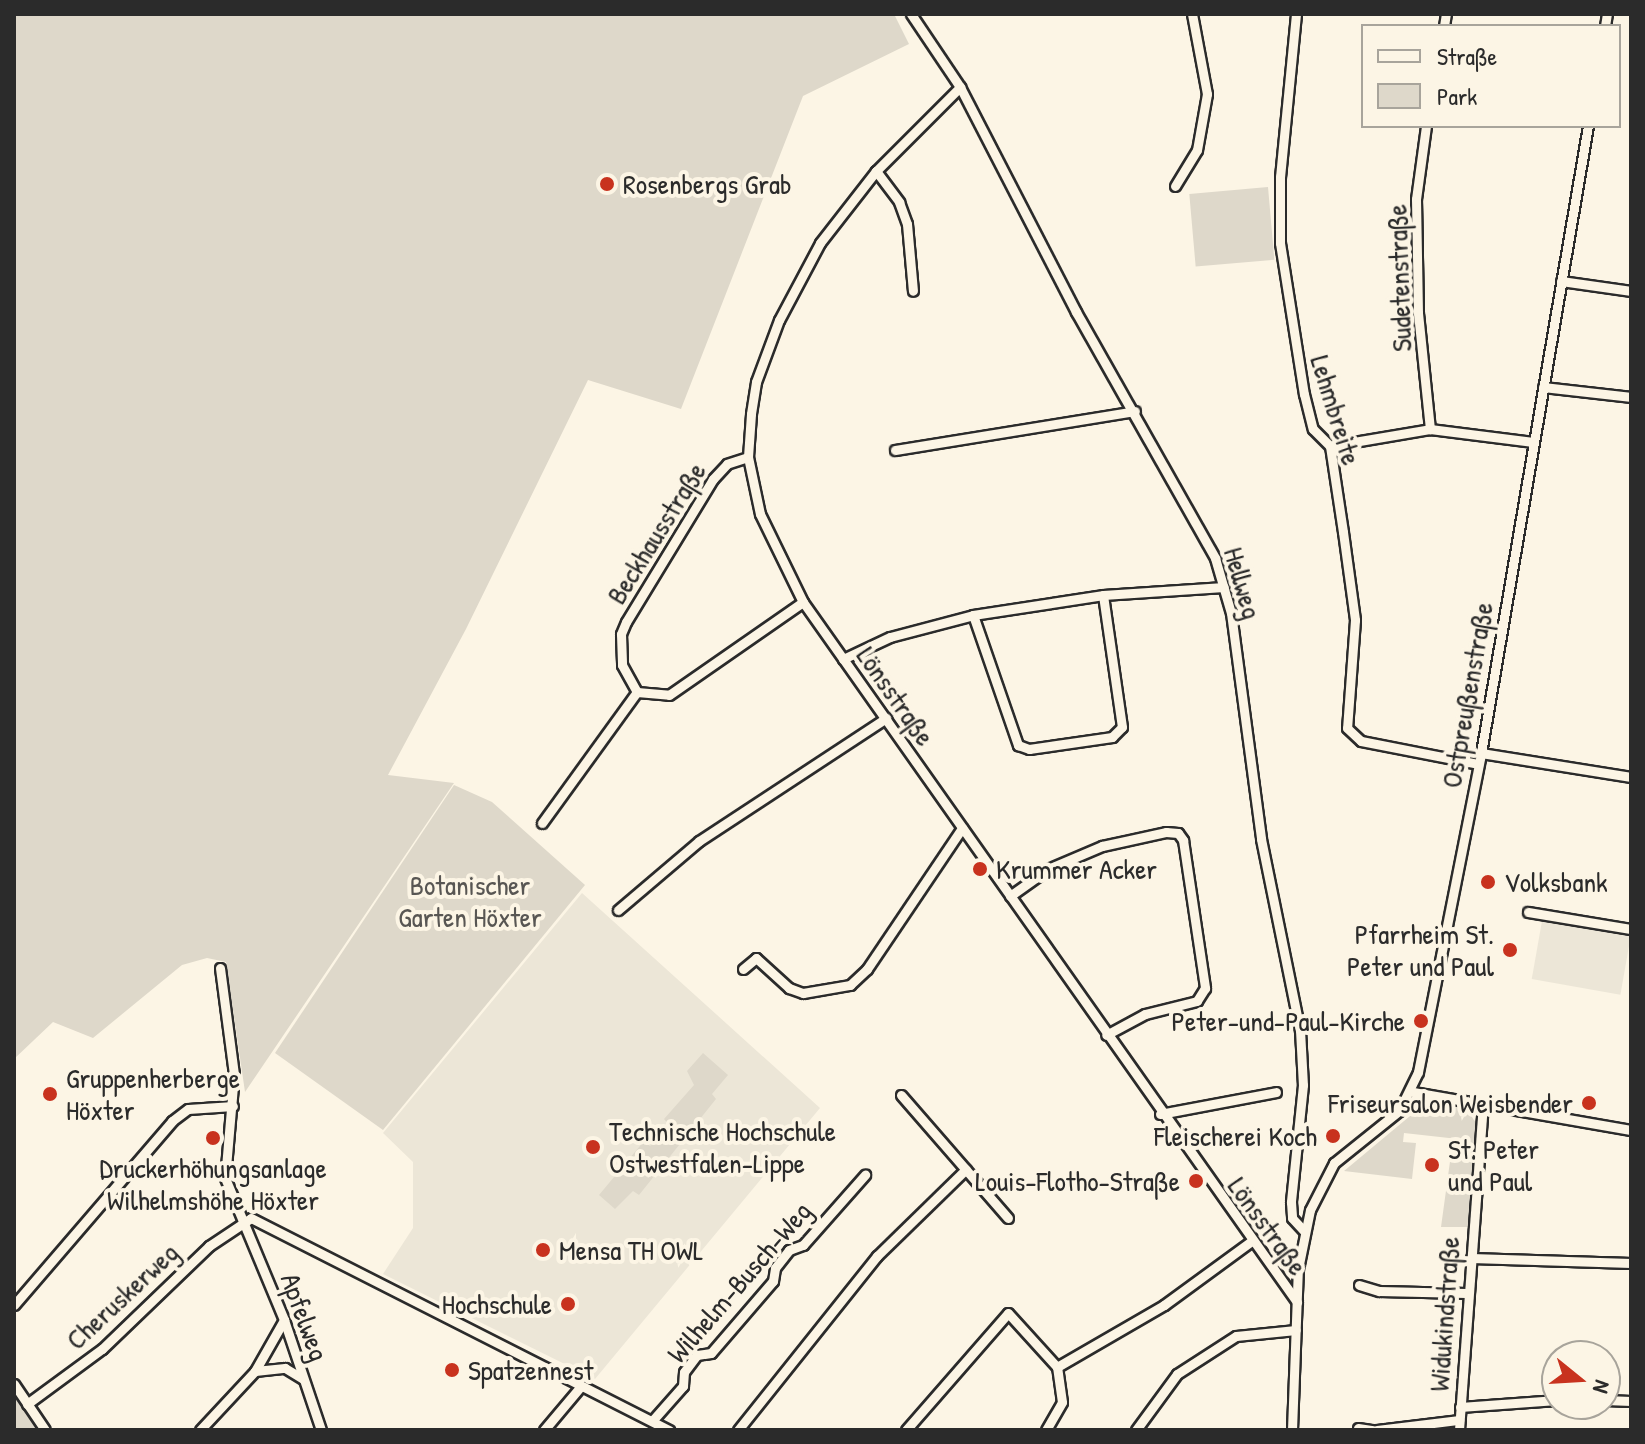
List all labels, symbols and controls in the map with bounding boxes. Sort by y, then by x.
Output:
legend [1361,24,1621,128]
text: Straße [1437,40,1497,72]
text: Park [1437,80,1477,112]
place label: Rosenbergs Grab [623,167,791,201]
marker: Rosenbergs Grab [598,175,616,193]
street label: Sudetenstraße [1380,204,1418,352]
street label: Lehmbreite [1303,351,1369,469]
street label: Beckhausstraße [599,456,713,610]
street label: Hellweg [1217,543,1269,623]
street label: Ostpreußenstraße [1434,600,1500,790]
street label: Lönsstraße [850,640,942,752]
place label: Krummer Acker [996,852,1157,886]
marker: Krummer Acker [971,860,989,878]
place label: Volksbank [1504,865,1608,899]
park label: Botanischer Garten Höxter [398,868,542,934]
marker: Volksbank [1479,873,1497,891]
place label: Pfarrheim St. Peter und Paul [1347,917,1494,983]
marker: Pfarrheim St. Peter und Paul [1501,941,1519,959]
place label: Peter-und-Paul-Kirche [1172,1004,1405,1038]
marker: Peter-und-Paul-Kirche [1412,1012,1430,1030]
place label: Gruppenherberge Höxter [66,1061,240,1127]
marker: Gruppenherberge Höxter [41,1085,59,1103]
place label: Friseursalon Weisbender [1328,1086,1573,1120]
marker: Friseursalon Weisbender [1580,1094,1598,1112]
place label: Technische Hochschule Ostwestfalen-Lippe [609,1114,836,1180]
place label: Fleischerei Koch [1154,1119,1317,1153]
marker: Fleischerei Koch [1324,1127,1342,1145]
marker: Druckerhöhungsanlage Wilhelmshöhe Höxter [204,1129,222,1147]
place label: St. Peter und Paul [1448,1132,1539,1198]
marker: Technische Hochschule Ostwestfalen-Lippe [584,1138,602,1156]
place label: Druckerhöhungsanlage Wilhelmshöhe Höxter [99,1151,327,1217]
marker: St. Peter und Paul [1423,1156,1441,1174]
place label: Louis-Flotho-Straße [975,1164,1180,1198]
street label: Lönsstraße [1221,1170,1315,1282]
marker: Louis-Flotho-Straße [1187,1172,1205,1190]
street label: Wilhelm-Busch-Weg [660,1195,818,1369]
place label: Mensa TH OWL [559,1233,704,1267]
street label: Widukindstraße [1422,1235,1466,1393]
street label: Cheruskerweg [59,1236,185,1356]
marker: Mensa TH OWL [534,1241,552,1259]
street label: Apfelweg [274,1269,336,1365]
place label: Hochschule [442,1287,552,1321]
marker: Hochschule [559,1295,577,1313]
north arrow [1541,1340,1621,1420]
place label: Spatzennest [468,1353,593,1387]
marker: Spatzennest [443,1361,461,1379]
text: N [1586,1377,1618,1397]

